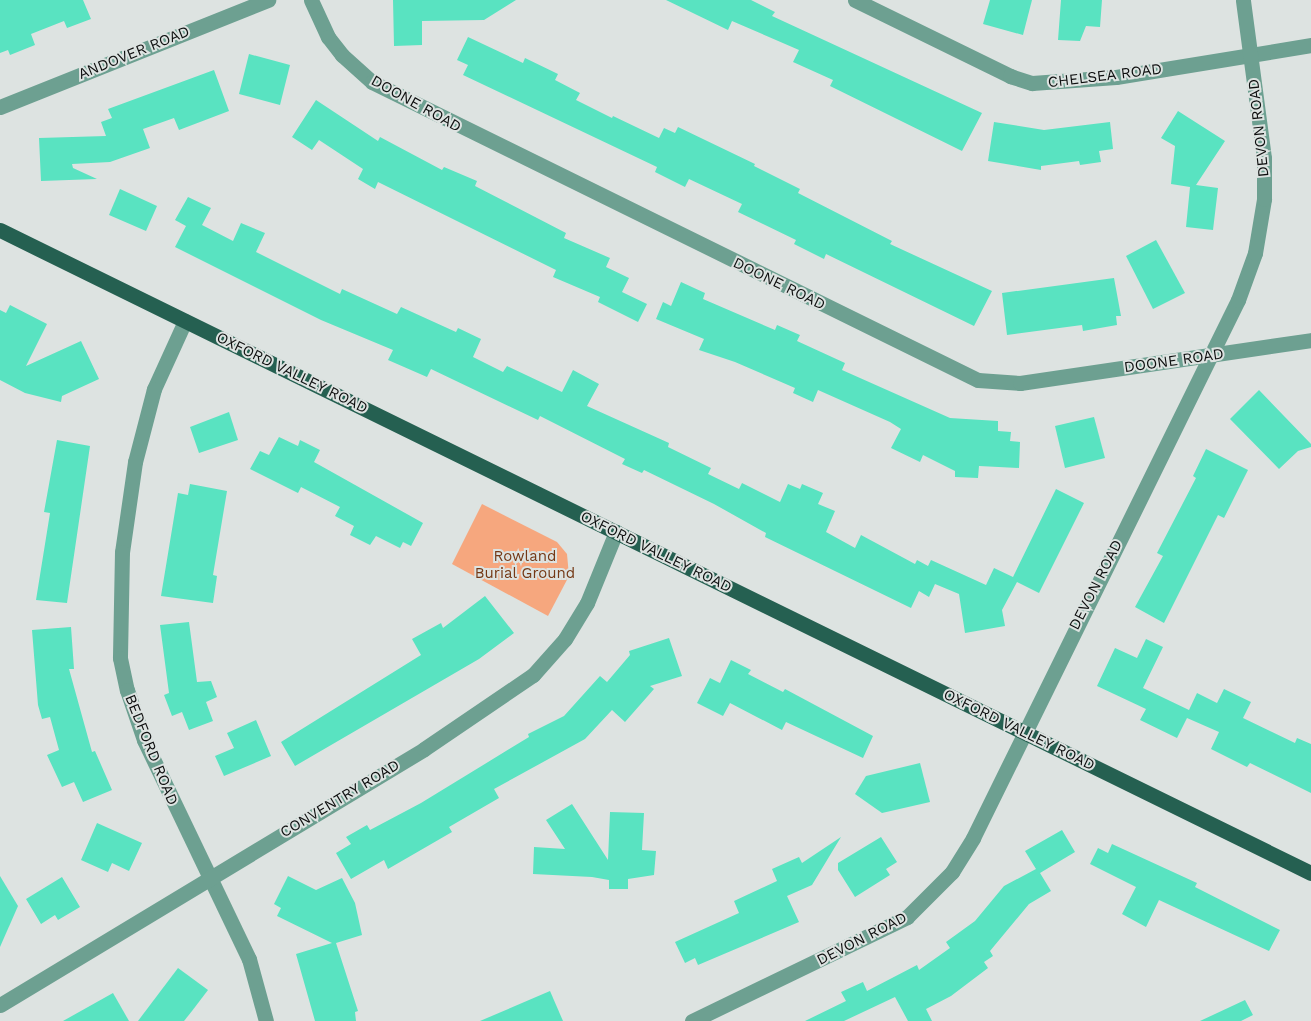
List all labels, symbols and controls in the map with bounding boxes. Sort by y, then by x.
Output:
street label: ANDOVER ROAD [76,22,192,84]
street label: CHELSEA ROAD [1047,60,1163,92]
street label: DOONE ROAD [368,72,464,136]
street label: DEVON ROAD [1245,78,1273,178]
street label: DOONE ROAD [730,254,828,314]
street label: OXFORD VALLEY ROAD [213,328,371,418]
street label: DOONE ROAD [1123,345,1225,377]
street label: OXFORD VALLEY ROAD [577,507,735,597]
street label: DEVON ROAD [1066,537,1126,633]
park label: Rowland Burial Ground [474,547,576,582]
street label: OXFORD VALLEY ROAD [940,685,1098,775]
street label: BEDFORD ROAD [121,692,181,808]
street label: CONVENTRY ROAD [277,756,403,842]
street label: DEVON ROAD [814,909,910,969]

